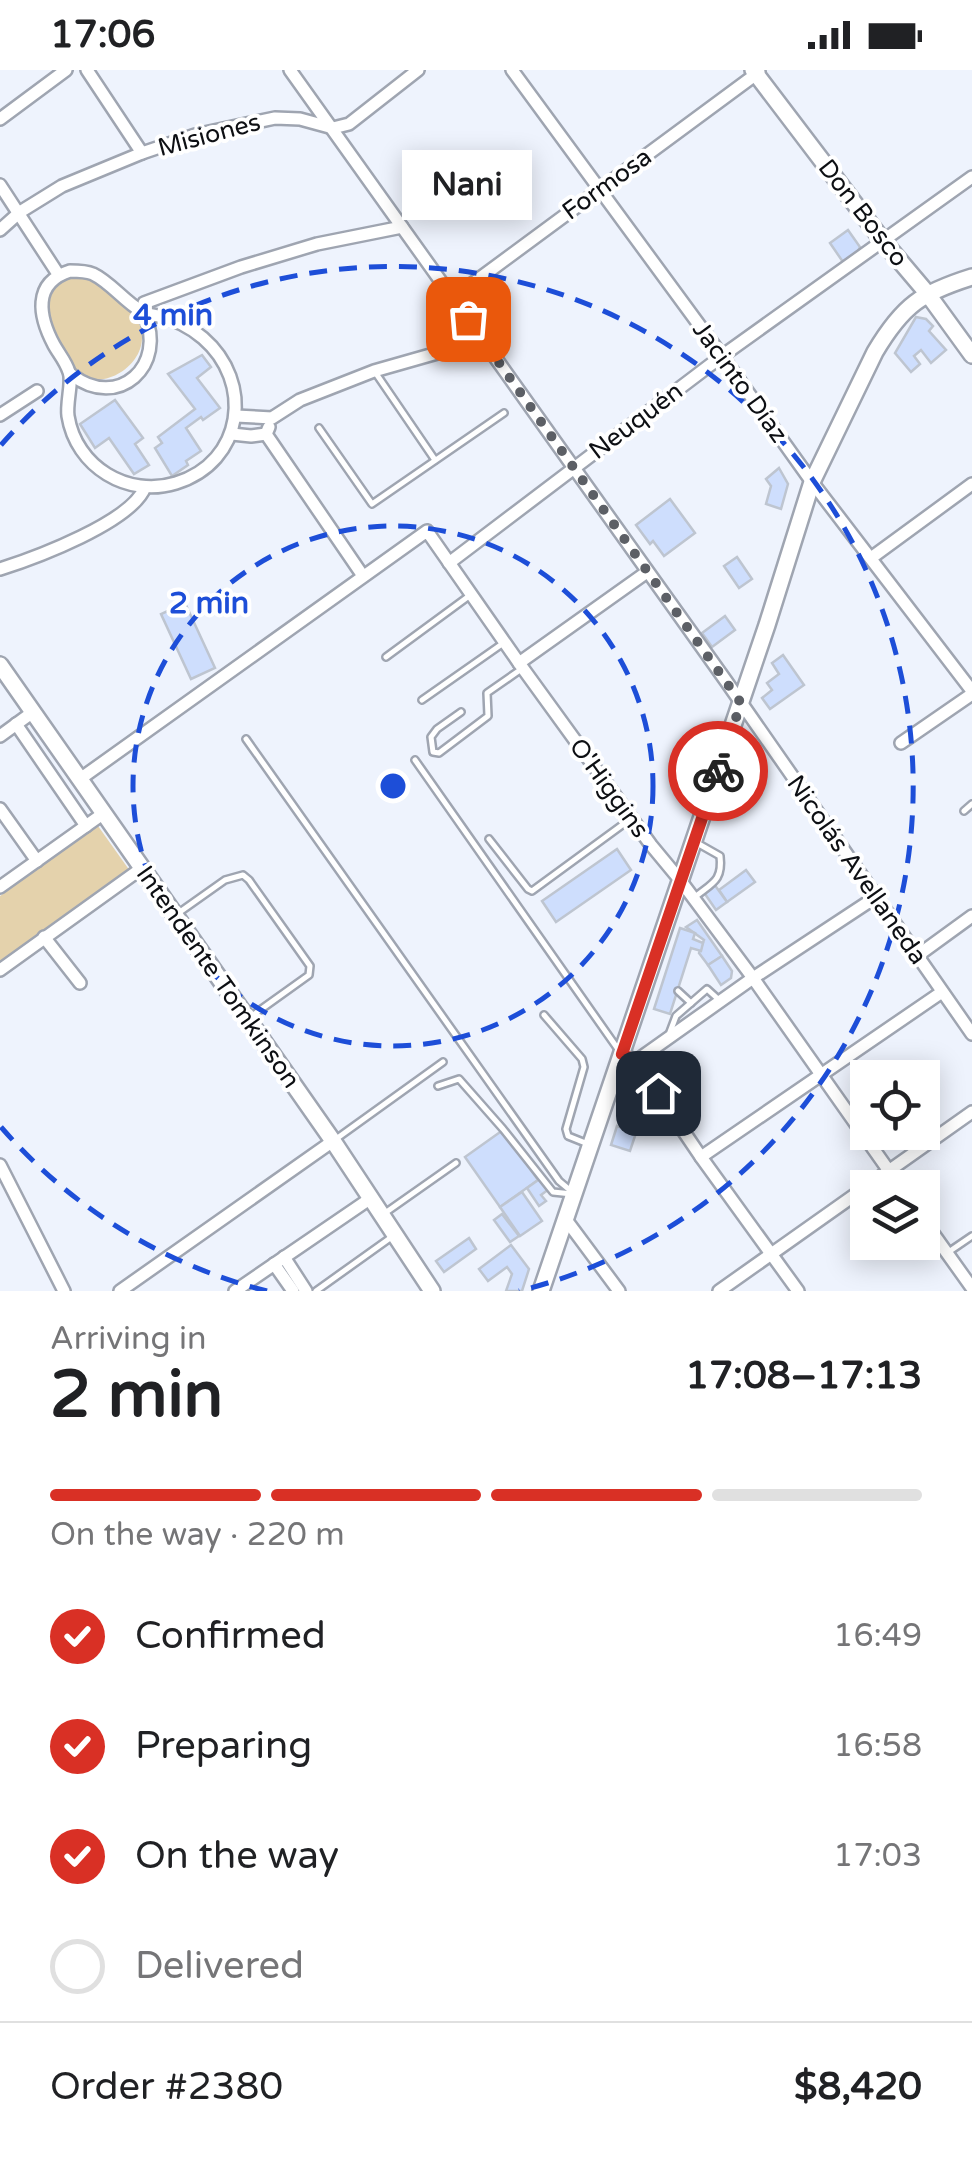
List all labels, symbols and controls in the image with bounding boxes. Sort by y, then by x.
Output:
text: 17:06 [50,12,155,58]
street label: Misiones [154,107,264,163]
street label: Formosa [556,142,658,226]
callout: Nani [403,149,533,219]
street label: Don Bosco [812,153,914,273]
text: Nani [431,166,503,204]
pin [426,277,511,362]
icon: bag [441,292,496,347]
text: 4 min [133,297,213,334]
street label: Jacinto Díaz [686,316,794,448]
street label: Neuquén [583,376,689,466]
text: 2 min [169,585,249,622]
courier [668,721,768,821]
street label: O'Higgins [563,732,655,844]
icon: bike [691,744,746,799]
centre of rings [375,768,411,804]
street label: Nicolás Avellaneda [780,770,934,970]
street label: Intendente Tomkinson [130,860,306,1094]
pin [616,1051,701,1136]
map controls [850,1060,940,1260]
button: locate [850,1060,940,1150]
icon: home [631,1066,686,1121]
button: layers [850,1170,940,1260]
text: Arriving in [50,1320,207,1358]
text: 17:08–17:13 [685,1353,922,1399]
text: 2 min [50,1356,223,1435]
text: On the way · 220 m [50,1516,345,1554]
icon: check [50,1609,105,1664]
text: Confirmed [135,1613,326,1659]
text: 16:49 [833,1617,922,1655]
icon: check [50,1719,105,1774]
text: Preparing [135,1723,312,1769]
text: 16:58 [833,1727,922,1765]
icon: check [50,1829,105,1884]
text: On the way [135,1833,339,1879]
text: 17:03 [833,1837,922,1875]
text: Delivered [135,1943,304,1989]
text: Order #2380 [50,2064,283,2110]
text: $8,420 [794,2064,922,2110]

